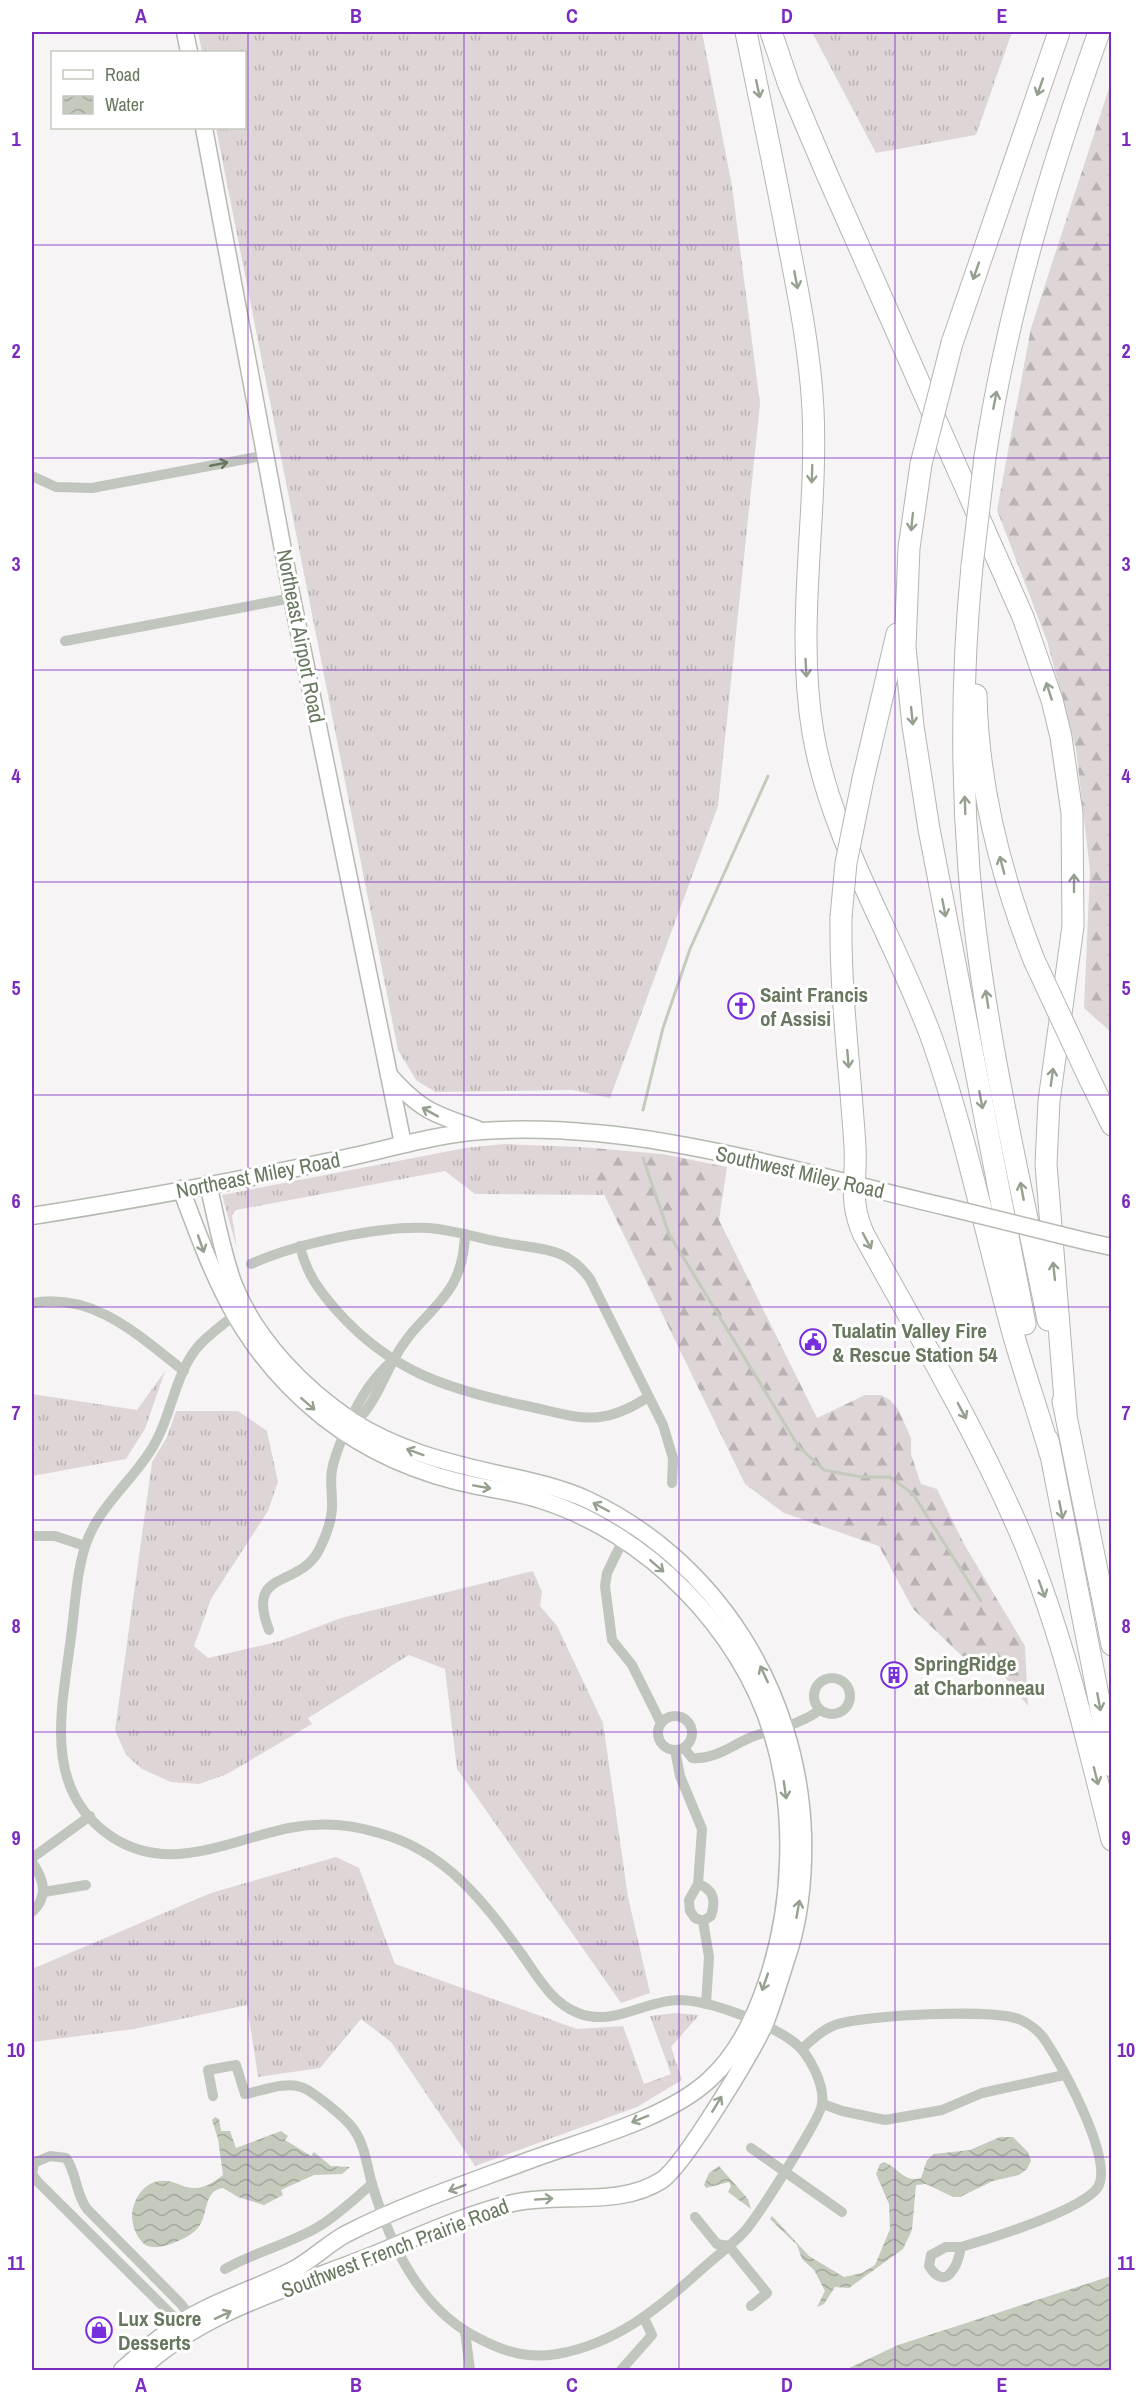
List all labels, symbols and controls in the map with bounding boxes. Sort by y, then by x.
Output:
text: A [135,2,147,29]
text: B [350,2,362,29]
text: C [566,2,578,29]
text: D [781,2,793,29]
text: E [997,2,1008,29]
legend [51,51,246,129]
text: Road [105,62,140,87]
one-way arrow [1034,77,1045,96]
one-way arrow [752,79,764,98]
text: Water [105,92,144,117]
text: 1 [11,125,21,152]
text: 1 [1121,125,1131,152]
one-way arrow [969,261,980,280]
one-way arrow [791,270,802,289]
text: 2 [11,337,21,364]
text: 2 [1121,337,1131,364]
one-way arrow [990,390,1001,410]
one-way arrow [209,458,228,469]
one-way arrow [807,463,818,483]
one-way arrow [906,511,917,531]
street label: Northeast Airport Road [270,547,332,725]
text: 3 [11,550,21,577]
text: 3 [1121,550,1131,577]
one-way arrow [801,658,812,678]
one-way arrow [1043,682,1054,701]
one-way arrow [907,706,918,726]
text: 4 [11,762,21,789]
text: 4 [1121,762,1131,789]
one-way arrow [960,796,971,816]
one-way arrow [996,856,1007,875]
one-way arrow [1068,874,1080,894]
one-way arrow [939,898,950,918]
text: 5 [11,974,21,1001]
text: 5 [1121,974,1131,1001]
place label: Saint Francis of Assisi [760,980,868,1033]
one-way arrow [981,990,992,1010]
church icon: Saint Francis of Assisi [726,991,756,1021]
one-way arrow [843,1049,854,1069]
one-way arrow [1046,1068,1057,1087]
one-way arrow [976,1090,987,1109]
one-way arrow [422,1106,439,1118]
street label: Southwest Miley Road [713,1138,887,1206]
street label: Northeast Miley Road [173,1145,343,1205]
one-way arrow [1016,1182,1027,1201]
text: 6 [11,1187,21,1214]
text: 6 [1121,1187,1131,1214]
one-way arrow [862,1231,874,1249]
one-way arrow [197,1234,208,1253]
one-way arrow [1049,1262,1060,1282]
place label: Tualatin Valley Fire & Rescue Station 54 [832,1316,998,1369]
public building icon: Tualatin Valley Fire & Rescue Station 54 [798,1327,828,1357]
one-way arrow [300,1397,315,1411]
text: 7 [11,1399,21,1426]
text: 7 [1121,1399,1131,1426]
one-way arrow [956,1402,968,1420]
one-way arrow [406,1445,425,1456]
one-way arrow [472,1482,491,1493]
one-way arrow [1056,1500,1067,1520]
one-way arrow [593,1501,610,1513]
one-way arrow [649,1559,664,1573]
one-way arrow [1037,1579,1048,1598]
text: 8 [11,1612,21,1639]
text: 8 [1121,1612,1131,1639]
place label: SpringRidge at Charbonneau [914,1649,1045,1702]
building icon: SpringRidge at Charbonneau [879,1660,909,1690]
one-way arrow [757,1665,769,1683]
one-way arrow [1094,1691,1105,1711]
one-way arrow [1090,1766,1102,1785]
one-way arrow [779,1780,790,1799]
text: 9 [11,1824,21,1851]
text: 9 [1121,1824,1131,1851]
one-way arrow [793,1900,804,1920]
one-way arrow [759,1972,770,1991]
text: 10 [7,2036,25,2063]
text: 10 [1117,2036,1135,2063]
one-way arrow [711,2096,723,2113]
one-way arrow [631,2114,649,2125]
one-way arrow [448,2183,467,2194]
street label: Southwest French Prairie Road [277,2191,513,2305]
one-way arrow [533,2193,553,2204]
text: 11 [7,2249,26,2276]
text: 11 [1117,2249,1136,2276]
place label: Lux Sucre Desserts [118,2304,201,2357]
one-way arrow [214,2309,232,2321]
shop icon: Lux Sucre Desserts [84,2315,114,2345]
text: A [135,2371,147,2398]
text: B [350,2371,362,2398]
text: C [566,2371,578,2398]
text: D [781,2371,793,2398]
text: E [997,2371,1008,2398]

